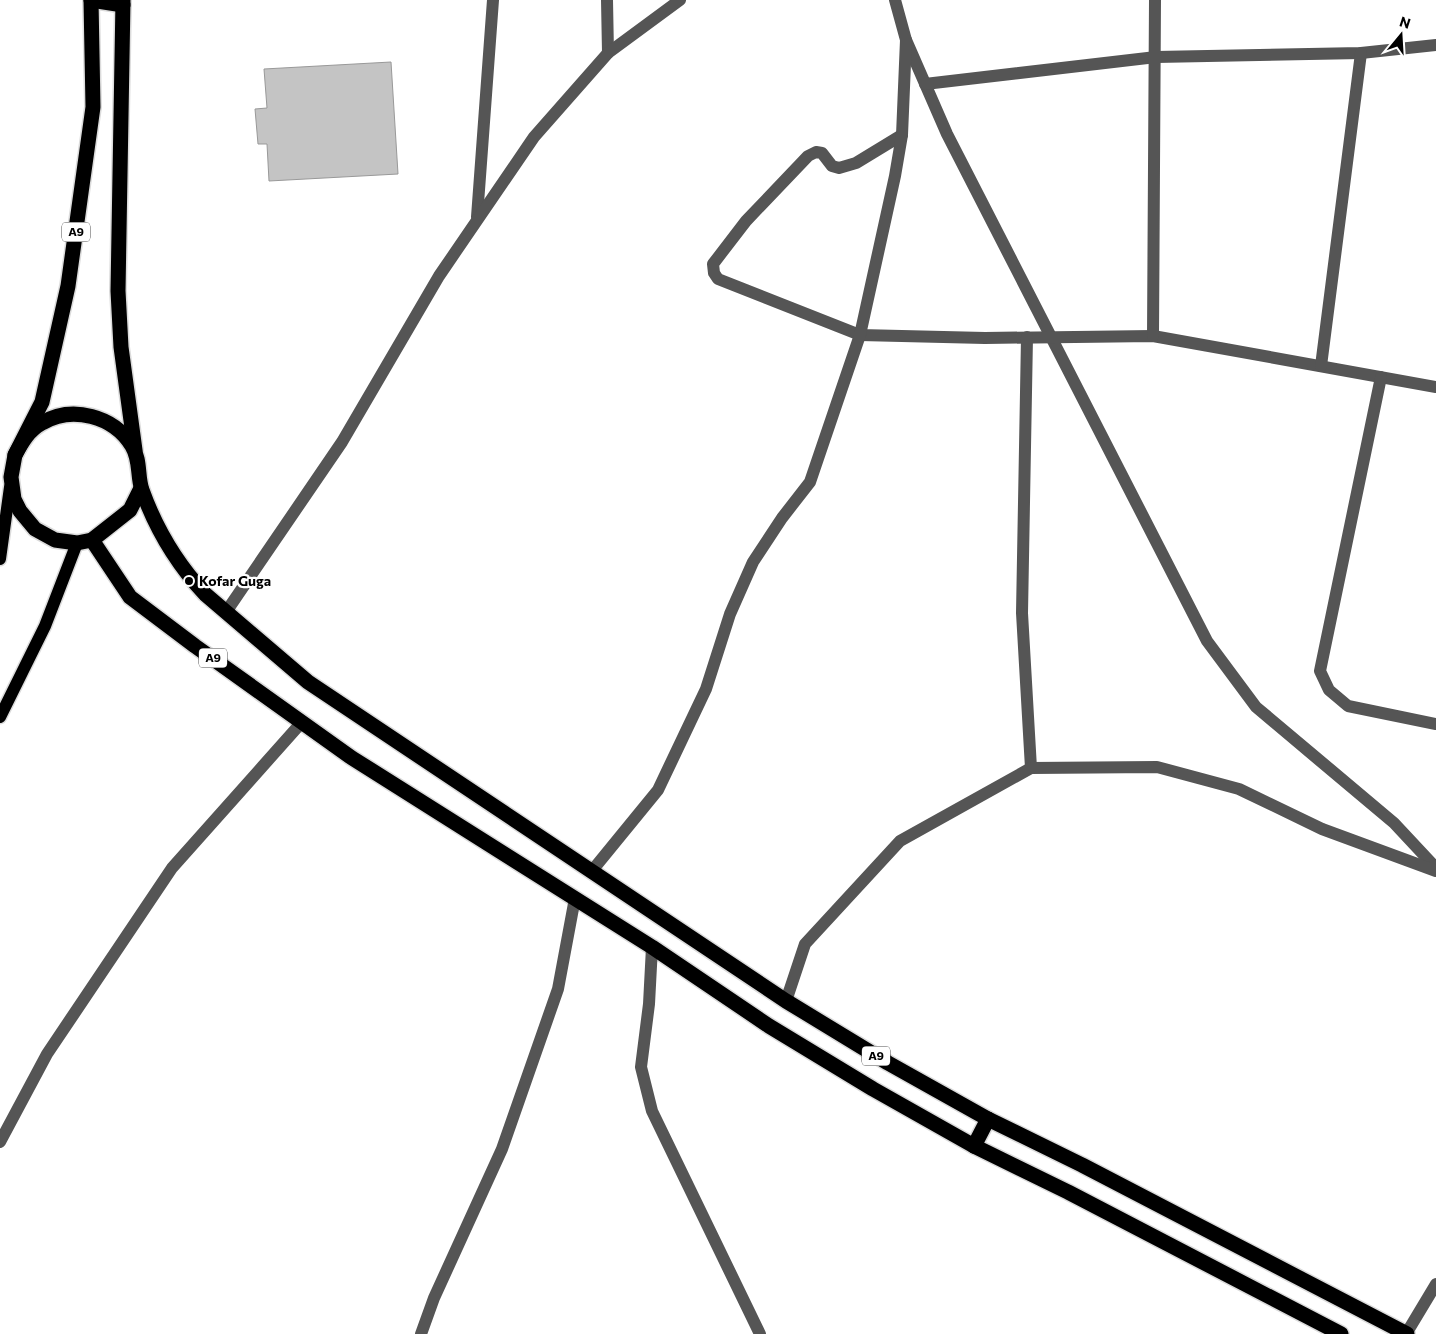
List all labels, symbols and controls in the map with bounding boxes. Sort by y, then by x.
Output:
north arrow [1376,10,1426,60]
text: N [1398,12,1413,32]
road number: A9 [62,222,90,242]
place label: Kofar Guga [199,572,271,589]
marker: Kofar Guga [183,575,195,587]
road number: A9 [199,648,227,668]
road number: A9 [862,1046,890,1066]

